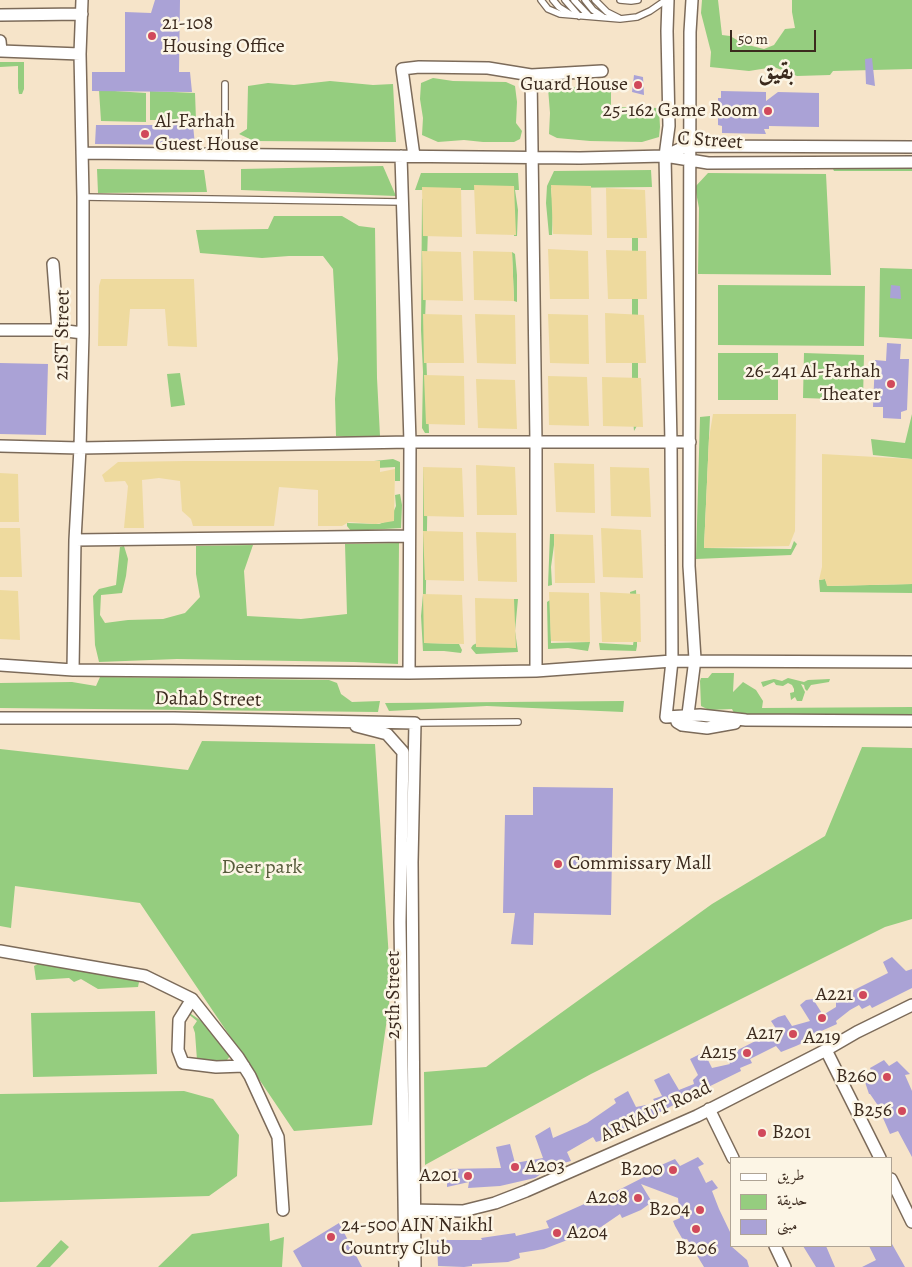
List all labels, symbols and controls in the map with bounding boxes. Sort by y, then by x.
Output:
place label: 21-108 Housing Office [162,12,285,59]
scale bar [732,20,818,52]
text: 50 m [738,29,768,49]
marker: 21-108 Housing Office [146,30,158,42]
district label: بقيق [758,58,794,88]
place label: Guard House [520,73,628,97]
marker: Guard House [632,79,644,91]
place label: 25-162 Game Room [603,99,758,123]
marker: 25-162 Game Room [762,105,774,117]
place label: Al-Farhah Guest House [155,110,259,157]
street label: C Street [676,127,744,155]
marker: Al-Farhah Guest House [139,128,151,140]
street label: 21ST Street [50,289,76,381]
place label: 26-241 Al-Farhah Theater [745,360,881,407]
marker: 26-241 Al-Farhah Theater [885,378,897,390]
street label: Dahab Street [154,687,262,713]
place label: Commissary Mall [568,852,711,876]
park label: Deer park [221,856,303,880]
marker: Commissary Mall [552,858,564,870]
street label: 25th Street [382,951,406,1039]
place label: A221 [815,983,853,1007]
marker: A221 [857,989,869,1001]
marker: A219 [816,1012,828,1024]
place label: A217 [747,1022,783,1046]
place label: A219 [803,1026,841,1050]
marker: A217 [787,1028,799,1040]
place label: A215 [700,1041,737,1065]
marker: A215 [741,1047,753,1059]
place label: B260 [836,1065,877,1089]
marker: B260 [881,1071,893,1083]
street label: ARNAUT Road [597,1076,715,1148]
place label: B256 [853,1099,892,1123]
marker: B256 [896,1105,908,1117]
place label: B201 [772,1121,811,1145]
marker: B201 [756,1127,768,1139]
place label: A203 [525,1155,565,1179]
legend [730,1157,892,1247]
place label: B200 [620,1158,663,1182]
marker: A203 [509,1161,521,1173]
place label: A201 [419,1164,458,1188]
marker: B200 [667,1164,679,1176]
text: طريق [777,1165,804,1185]
marker: A201 [462,1170,474,1182]
place label: A208 [586,1186,628,1210]
text: حديقة [777,1190,807,1210]
marker: A208 [632,1192,644,1204]
place label: B204 [649,1198,690,1222]
marker: B204 [694,1204,706,1216]
place label: 24-500 AIN Naikhl Country Club [341,1214,493,1261]
text: مبنى [777,1215,797,1235]
place label: A204 [567,1221,608,1245]
marker: B206 [690,1223,702,1235]
marker: A204 [551,1227,563,1239]
marker: 24-500 AIN Naikhl Country Club [325,1231,337,1243]
place label: B206 [675,1237,717,1261]

